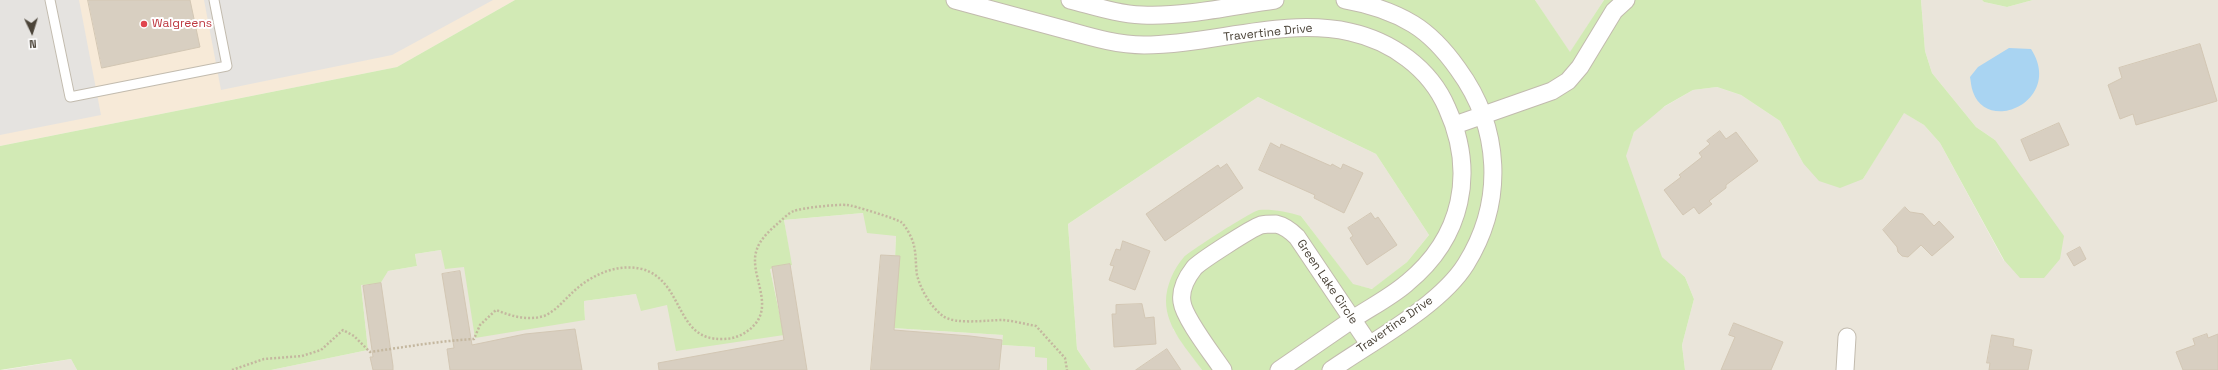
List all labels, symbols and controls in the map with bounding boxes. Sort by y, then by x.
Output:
north arrow [12,12,52,52]
place label: Walgreens [152,17,212,31]
marker: Walgreens [139,19,149,29]
street label: Travertine Drive [1223,21,1313,45]
text: N [29,37,37,51]
street label: Green Lake Circle [1293,237,1361,327]
street label: Travertine Drive [1354,293,1436,357]

